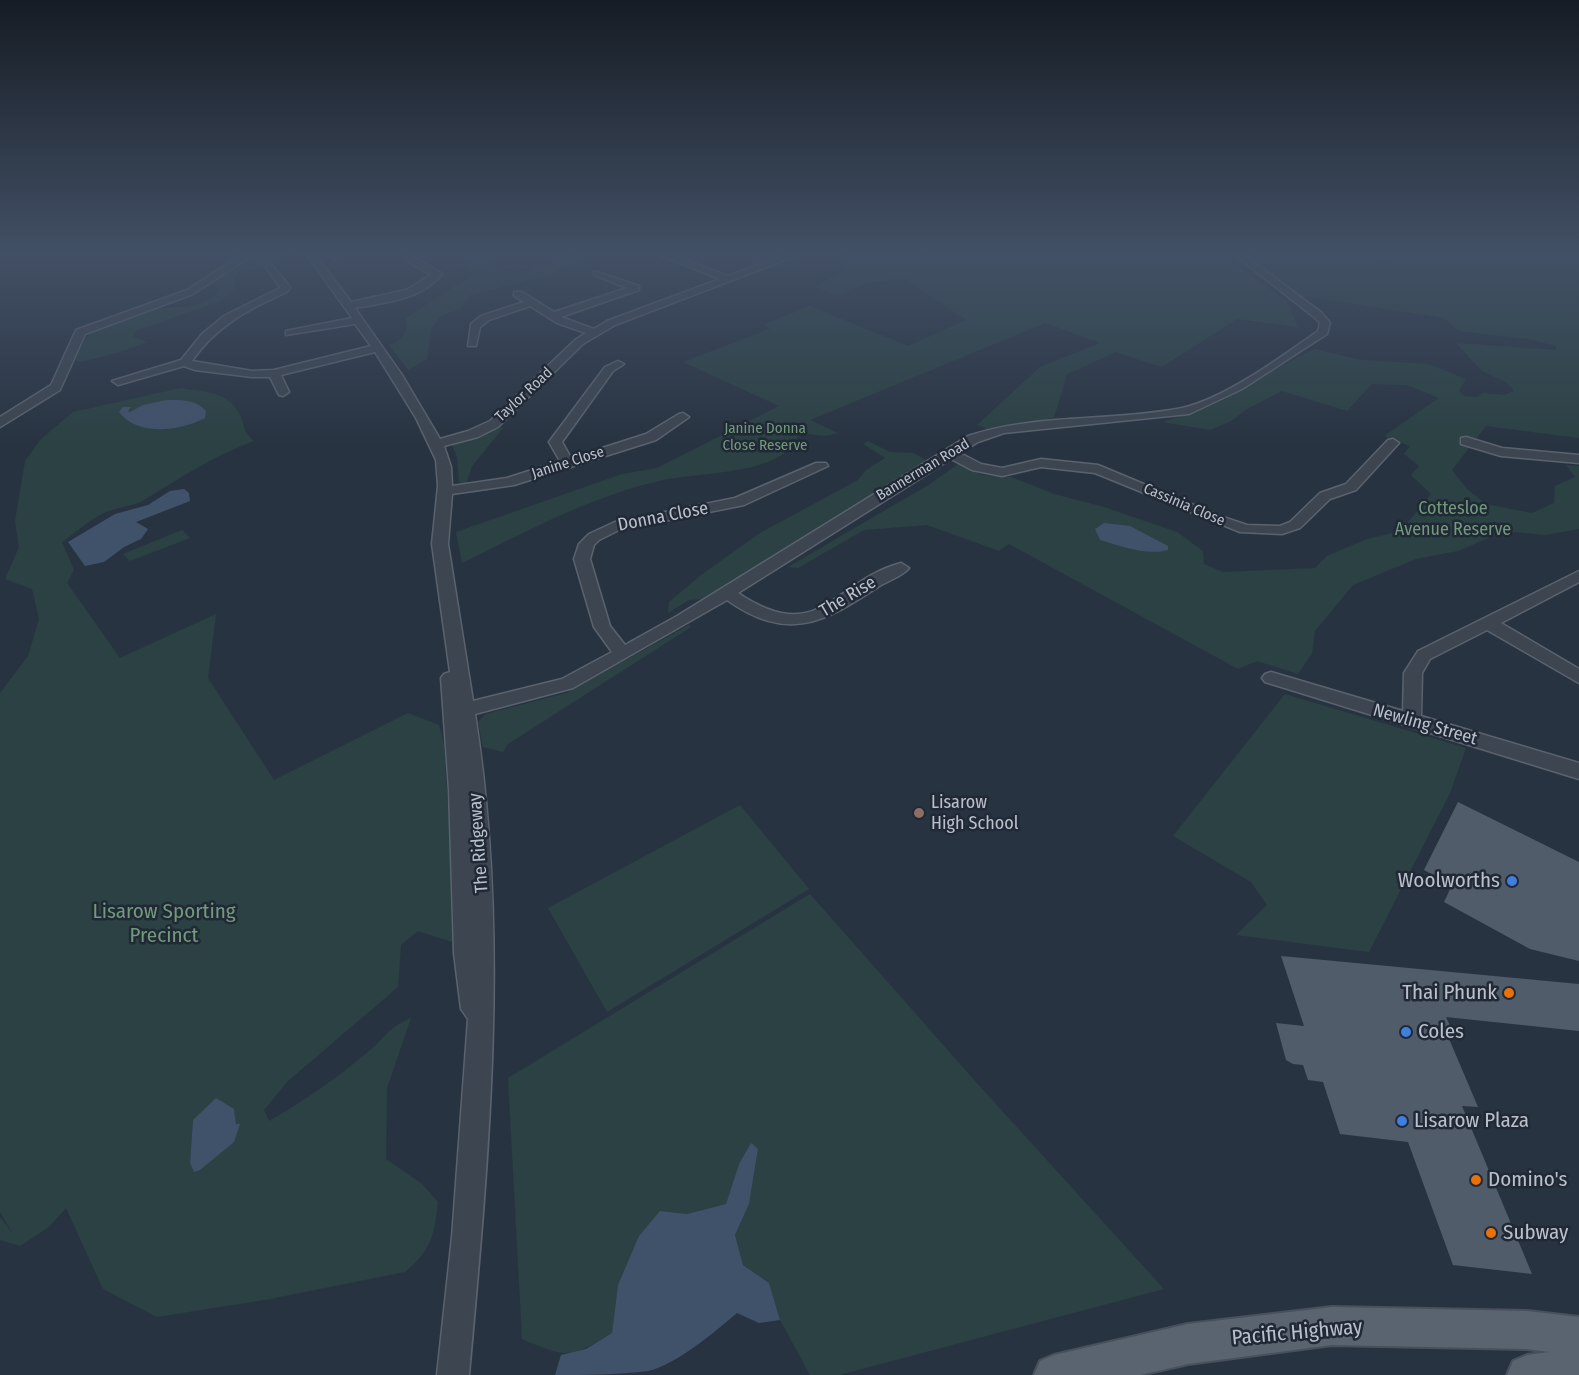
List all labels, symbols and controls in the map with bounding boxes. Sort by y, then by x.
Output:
street label: Taylor Road [492,364,556,426]
park label: Janine Donna Close Reserve [722,420,808,455]
street label: Bannerman Road [873,435,973,505]
street label: Janine Close [530,443,606,483]
street label: Cassinia Close [1141,480,1227,530]
street label: Donna Close [616,498,710,536]
park label: Cottesloe Avenue Reserve [1395,498,1511,540]
street label: The Rise [816,572,880,622]
street label: Newling Street [1370,700,1480,750]
street label: The Ridgeway [465,792,493,894]
place label: Lisarow High School [931,792,1018,834]
marker: Lisarow High School [912,806,926,820]
place label: Woolworths [1398,868,1500,894]
marker: Woolworths [1505,874,1519,888]
park label: Lisarow Sporting Precinct [92,899,236,949]
place label: Thai Phunk [1402,980,1497,1006]
marker: Thai Phunk [1502,986,1516,1000]
place label: Coles [1418,1019,1464,1045]
marker: Coles [1399,1025,1413,1039]
place label: Lisarow Plaza [1414,1108,1529,1134]
marker: Lisarow Plaza [1395,1114,1409,1128]
place label: Domino's [1488,1167,1568,1193]
marker: Domino's [1469,1173,1483,1187]
place label: Subway [1503,1220,1568,1246]
marker: Subway [1484,1226,1498,1240]
street label: Pacific Highway [1231,1315,1363,1351]

